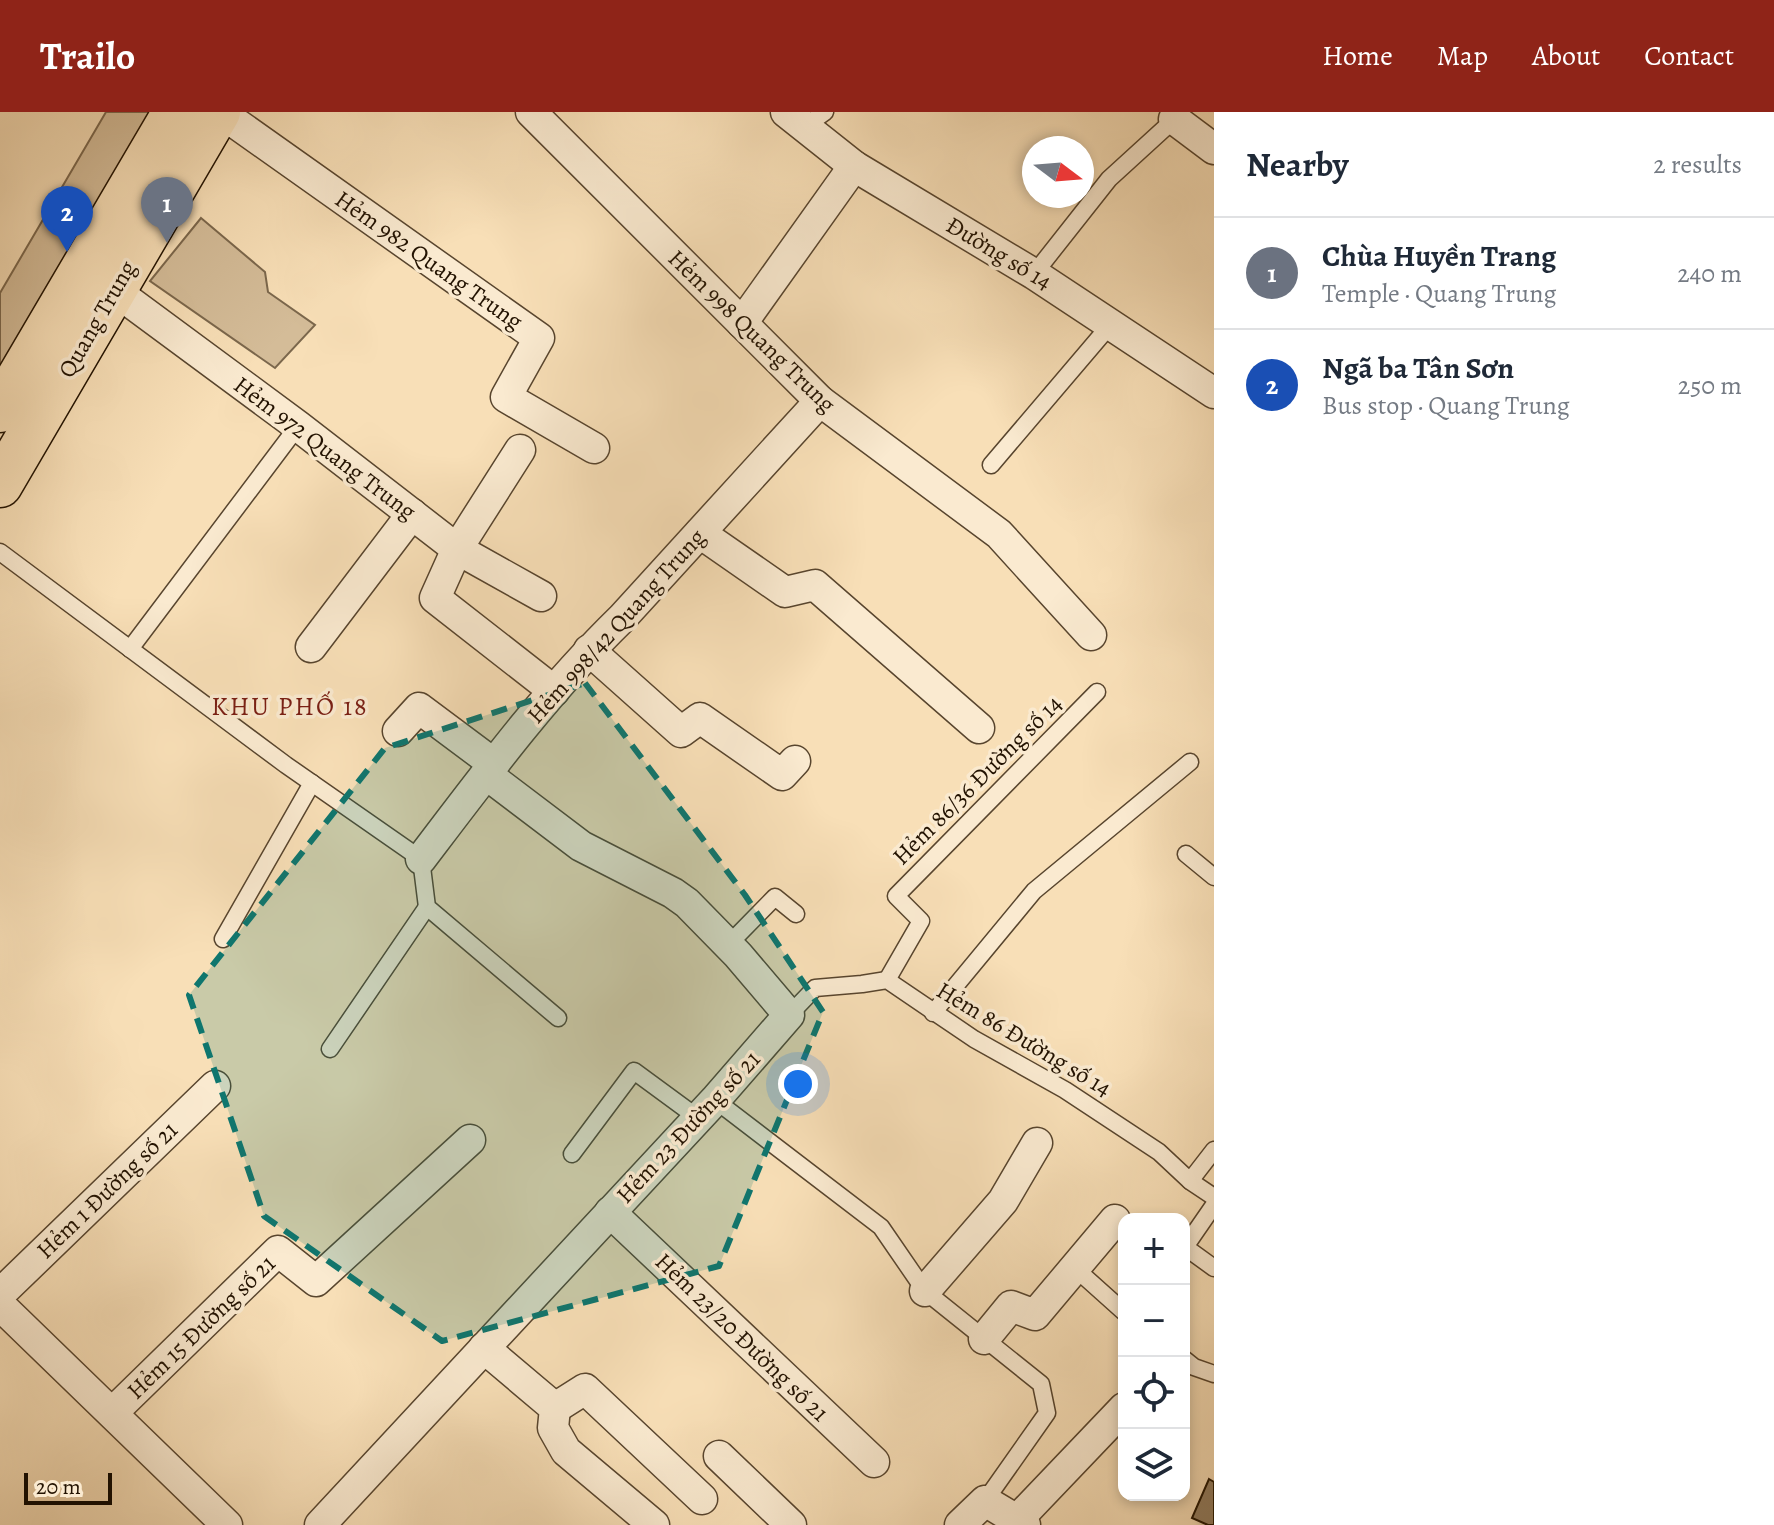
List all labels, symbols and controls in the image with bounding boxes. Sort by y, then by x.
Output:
text: Trailo [40,30,135,82]
text: Home [1322,37,1393,75]
text: Map [1437,37,1488,75]
text: About [1532,37,1600,75]
text: Contact [1644,37,1734,75]
north arrow [1022,136,1094,208]
text: Nearby [1246,141,1349,188]
text: 2 results [1653,147,1742,182]
pin: 1 [141,177,193,243]
street label: Hẻm 982 Quang Trung [329,183,529,337]
pin: 2 [41,186,93,252]
street label: Đường số 14 [940,209,1058,297]
text: Chùa Huyền Trang [1322,236,1556,276]
street label: Hẻm 998 Quang Trung [661,242,843,420]
street label: Quang Trung [51,254,143,384]
text: 1 [1267,256,1277,291]
text: 240 m [1677,256,1742,291]
text: Temple · Quang Trung [1322,276,1557,311]
text: Ngã ba Tân Sơn [1322,348,1514,388]
text: 2 [1266,368,1278,403]
text: 250 m [1678,368,1742,403]
street label: Hẻm 972 Quang Trung [227,369,423,527]
text: Bus stop · Quang Trung [1322,388,1570,423]
street label: Hẻm 998/42 Quang Trung [520,522,712,730]
street label: Hẻm 86/36 Đường số 14 [885,688,1069,872]
district label: KHU PHỐ 18 [211,689,369,724]
street label: Hẻm 86 Đường số 14 [931,974,1118,1104]
street label: Hẻm 23 Đường số 21 [609,1044,767,1210]
your location [778,1064,818,1104]
street label: Hẻm 1 Đường số 21 [29,1114,185,1266]
map controls [1118,1213,1190,1501]
button: + [1118,1213,1190,1285]
street label: Hẻm 23/20 Đường số 21 [648,1246,836,1428]
street label: Hẻm 15 Đường số 21 [120,1248,282,1406]
button: − [1118,1285,1190,1357]
button: locate [1118,1357,1190,1429]
button: layers [1118,1429,1190,1501]
scale bar [24,1469,112,1505]
text: 20 m [36,1472,81,1502]

